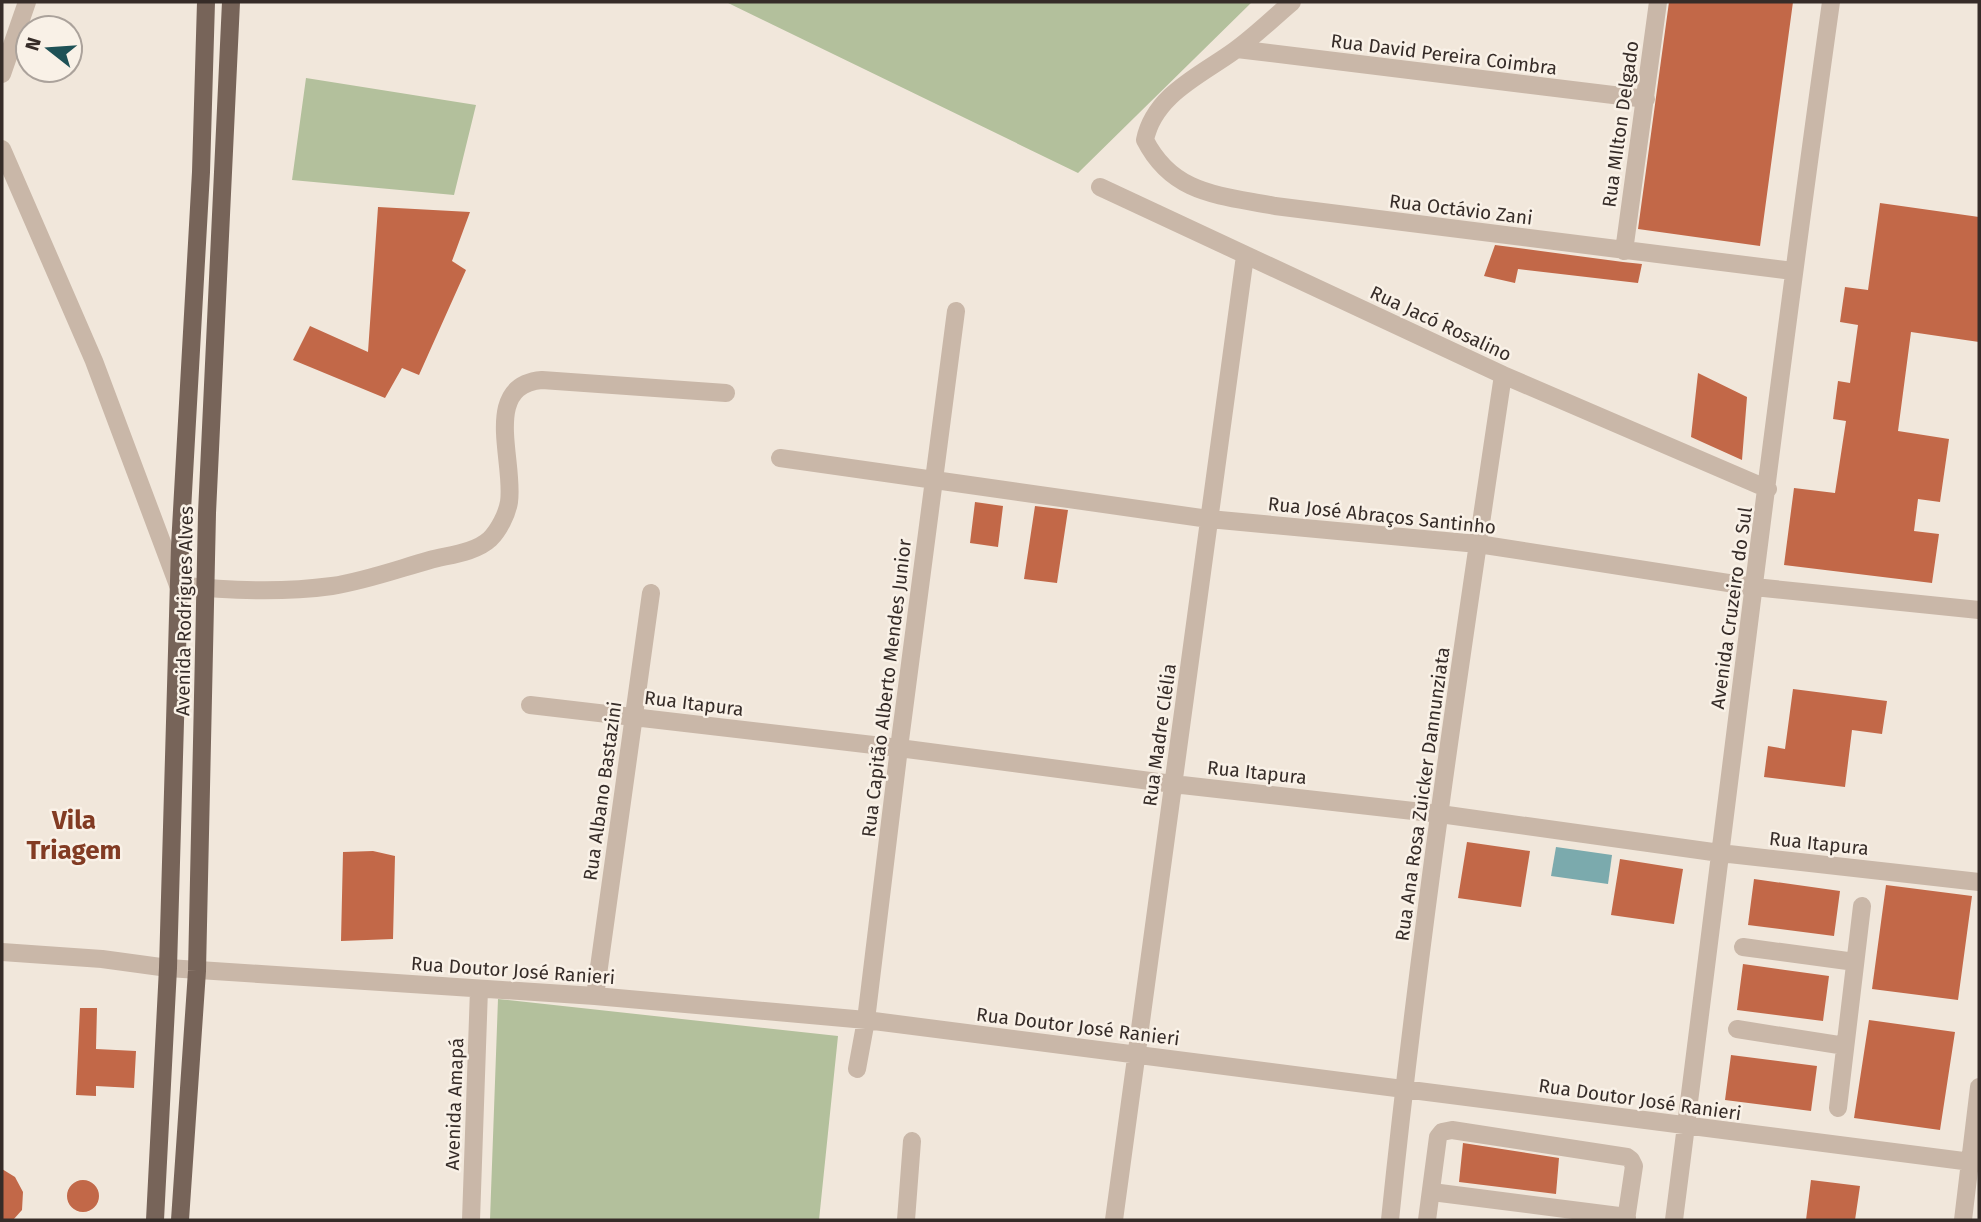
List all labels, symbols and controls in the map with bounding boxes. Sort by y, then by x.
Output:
north arrow [14,14,84,84]
street label: Rua David Pereira Coimbra [1330,29,1558,80]
text: N [20,35,46,54]
street label: Rua MIlton Delgado [1597,39,1644,209]
street label: Rua Octávio Zani [1388,189,1534,230]
street label: Rua Jacó Rosalino [1367,281,1515,366]
street label: Rua José Abraços Santinho [1267,492,1497,539]
street label: Avenida Cruzeiro do Sul [1706,505,1757,711]
street label: Avenida Rodrigues Alves [171,506,198,716]
street label: Rua Capitão Alberto Mendes Junior [857,537,916,839]
street label: Rua Ana Rosa Zuicker Dannunziata [1390,645,1455,943]
street label: Rua Madre Clélia [1138,662,1181,808]
street label: Rua Itapura [643,686,745,721]
street label: Rua Albano Bastazini [579,700,626,882]
street label: Rua Itapura [1206,756,1308,789]
district label: Vila Triagem [26,805,122,866]
street label: Rua Itapura [1768,827,1870,860]
street label: Rua Doutor José Ranieri [410,952,616,989]
street label: Rua Doutor José Ranieri [975,1003,1181,1050]
street label: Avenida Amapá [441,1037,468,1171]
street label: Rua Doutor José Ranieri [1537,1074,1743,1125]

